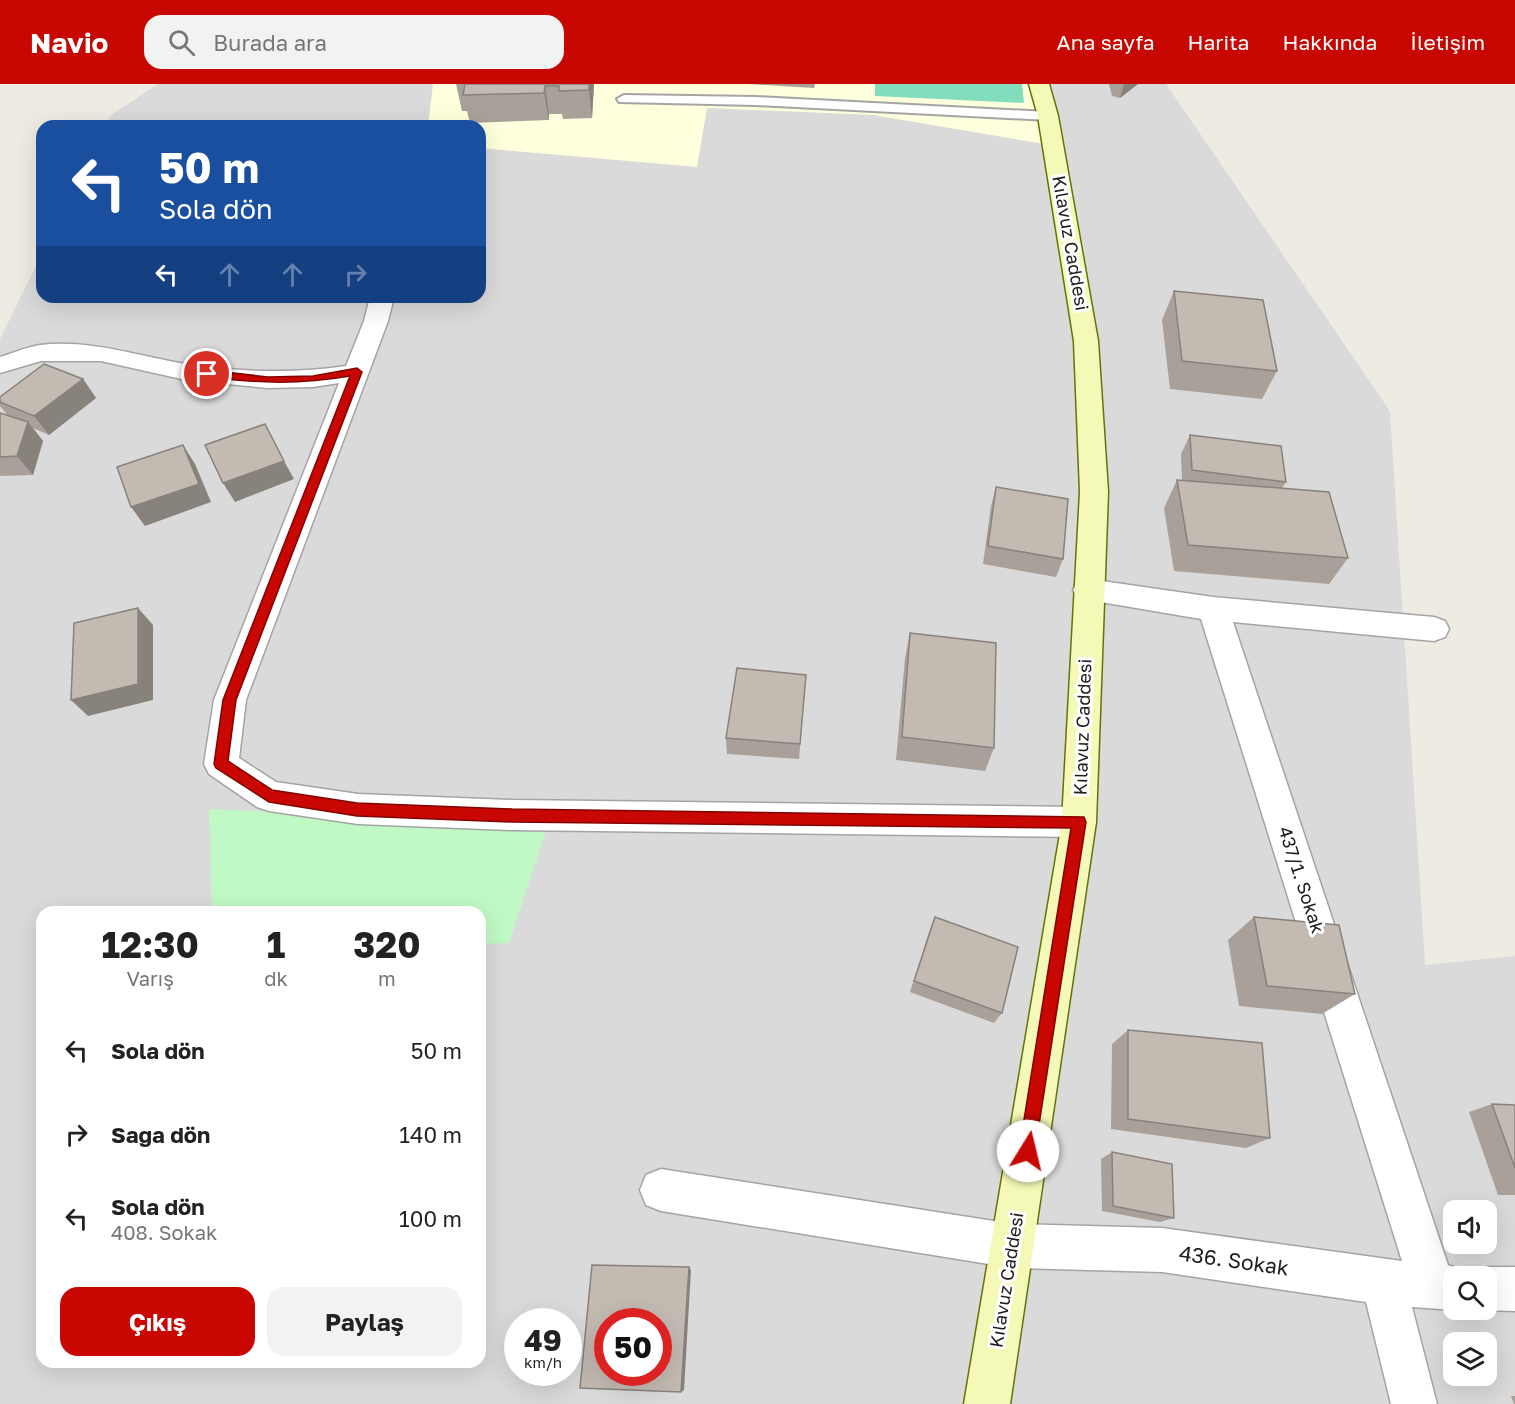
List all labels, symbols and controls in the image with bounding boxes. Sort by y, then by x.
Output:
search box [144,15,564,69]
text: Navio [30,26,108,59]
icon: search [165,26,198,59]
text: Burada ara [213,29,327,56]
text: Ana sayfa [1057,29,1155,55]
text: Harita [1188,29,1249,55]
text: Hakkında [1282,29,1377,55]
text: İletişim [1410,29,1485,55]
text: 50 m [159,142,259,192]
icon: left [60,144,138,222]
street label: Kılavuz Caddesi [1048,174,1094,312]
text: Sola dön [159,193,273,225]
icon: left [150,258,183,291]
icon: ahead [213,258,246,291]
icon: ahead [276,258,309,291]
icon: right [339,258,372,291]
pin [181,348,232,399]
icon: arrive [190,357,223,390]
street label: Kılavuz Caddesi [1069,658,1095,796]
street label: 437/1. Sokak [1274,824,1330,936]
text: 12:30 [101,923,199,966]
text: 1 [267,923,285,966]
text: 320 [353,923,421,966]
text: Varış [126,966,174,990]
text: dk [264,966,288,990]
text: m [378,966,396,990]
icon: left [60,1034,93,1067]
text: Sola dön [111,1037,205,1064]
text: 50 m [411,1037,462,1064]
icon: right [60,1118,93,1151]
position arrow [996,1119,1060,1183]
text: Sağa dön [111,1121,210,1148]
text: 140 m [399,1121,462,1148]
text: Sola dön [111,1193,205,1220]
map controls [1443,1200,1497,1386]
button: sound [1443,1200,1497,1254]
icon: left [60,1202,93,1235]
text: 100 m [399,1205,462,1232]
street label: Kılavuz Caddesi [984,1211,1028,1349]
text: 408. Sokak [111,1220,217,1244]
street label: 436. Sokak [1177,1239,1291,1281]
button: search [1443,1266,1497,1320]
button: Çıkış [60,1287,255,1356]
button: Paylaş [267,1287,462,1356]
speed limit sign: 50 [594,1308,672,1386]
text: 49 [524,1322,562,1358]
button: layers [1443,1332,1497,1386]
text: km/h [524,1353,562,1371]

